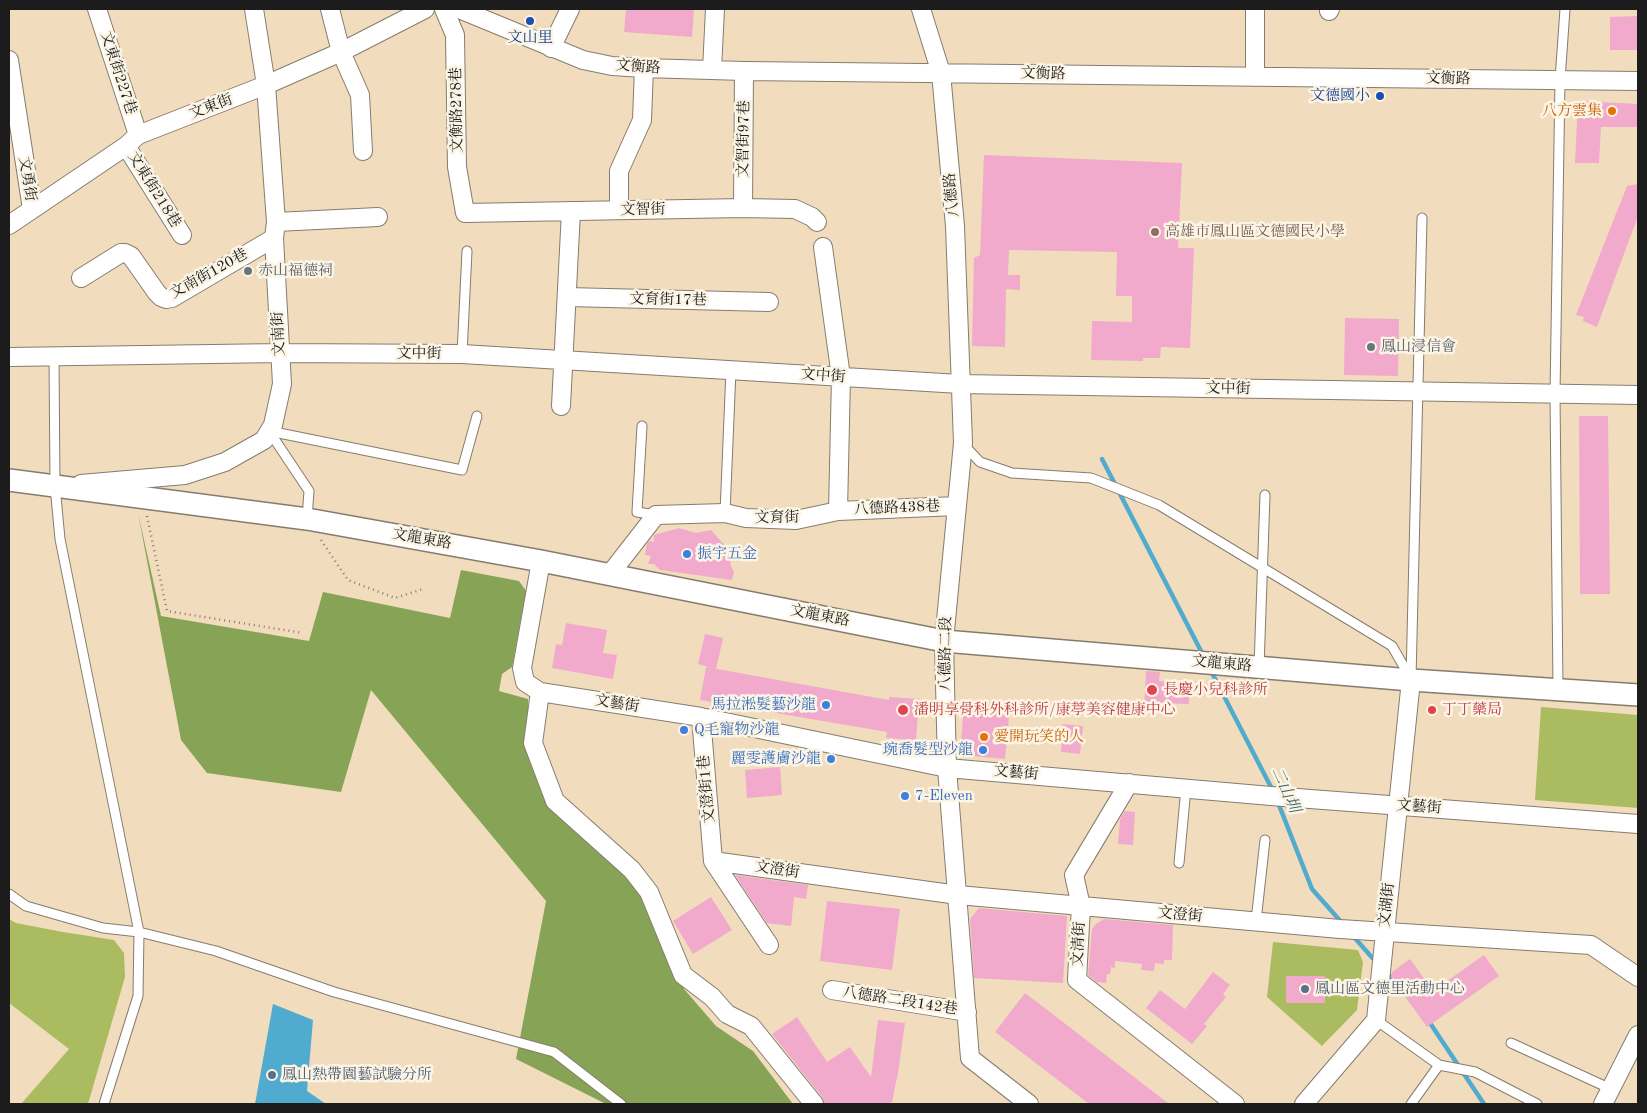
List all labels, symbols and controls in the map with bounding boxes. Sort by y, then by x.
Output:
marker: 文山里 [524,15,536,27]
street label: 文東街227巷 [96,29,140,117]
place label: 文山里 [508,29,552,47]
street label: 文衡路 [615,56,661,78]
street label: 文衡路 [1020,65,1066,83]
street label: 文衡路278巷 [447,67,467,153]
street label: 文衡路 [1425,70,1471,88]
place label: 文德國小 [1310,87,1370,105]
marker: 文德國小 [1374,90,1386,102]
street label: 文東街 [187,91,235,123]
street label: 文智街97巷 [734,100,754,178]
place label: 八方雲集 [1542,102,1602,120]
marker: 八方雲集 [1606,105,1618,117]
street label: 文東街218巷 [124,149,184,231]
street label: 文勇街 [15,155,39,203]
street label: 八德路 [941,172,963,218]
street label: 文智街 [620,201,666,219]
place label: 高雄市鳳山區文德國民小學 [1165,223,1345,241]
marker: 高雄市鳳山區文德國民小學 [1149,226,1161,238]
street label: 文南街120巷 [167,245,251,303]
place label: 赤山福德祠 [258,262,333,280]
marker: 赤山福德祠 [242,265,254,277]
street label: 文育街17巷 [629,290,707,310]
street label: 文南街 [269,311,289,357]
place label: 鳳山浸信會 [1381,338,1456,356]
marker: 鳳山浸信會 [1365,341,1377,353]
street label: 文中街 [397,345,441,363]
street label: 文中街 [800,365,846,387]
street label: 文中街 [1205,380,1251,398]
street label: 八德路438巷 [854,498,940,518]
street label: 文育街 [754,509,800,527]
street label: 文龍東路 [391,525,453,553]
place label: 振宇五金 [697,545,757,563]
marker: 振宇五金 [681,548,693,560]
street label: 文龍東路 [789,601,851,631]
street label: 八德路二段 [936,616,956,692]
street label: 文龍東路 [1191,652,1253,676]
place label: 長慶小兒科診所 [1163,681,1268,699]
marker: 長慶小兒科診所 [1145,683,1159,697]
street label: 文藝街 [593,692,641,716]
place label: 馬拉淞髮藝沙龍 [711,696,816,714]
marker: 馬拉淞髮藝沙龍 [820,699,832,711]
place label: 潘明享骨科外科診所/康葶美容健康中心 [914,701,1176,719]
place label: 丁丁藥局 [1442,701,1502,719]
marker: 潘明享骨科外科診所/康葶美容健康中心 [896,703,910,717]
marker: 丁丁藥局 [1426,704,1438,716]
place label: Q毛寵物沙龍 [694,721,779,739]
marker: Q毛寵物沙龍 [678,724,690,736]
place label: 愛開玩笑的人 [994,728,1084,746]
marker: 愛開玩笑的人 [978,731,990,743]
place label: 琬喬髮型沙龍 [883,741,973,759]
marker: 琬喬髮型沙龍 [977,744,989,756]
place label: 麗雯護膚沙龍 [731,750,821,768]
marker: 麗雯護膚沙龍 [825,753,837,765]
street label: 文澄街1巷 [695,754,719,824]
street label: 文藝街 [993,762,1039,784]
water label: 二山圳 [1266,764,1304,816]
place label: 7-Eleven [915,787,973,805]
marker: 7-Eleven [899,790,911,802]
street label: 文藝街 [1396,796,1442,818]
street label: 文澄街 [753,858,801,882]
street label: 文湖街 [1376,882,1398,928]
street label: 文澄街 [1157,904,1203,926]
street label: 文清街 [1069,921,1089,967]
place label: 鳳山區文德里活動中心 [1315,980,1465,998]
street label: 八德路二段142巷 [841,983,959,1019]
marker: 鳳山區文德里活動中心 [1299,983,1311,995]
place label: 鳳山熱帶園藝試驗分所 [282,1066,432,1084]
marker: 鳳山熱帶園藝試驗分所 [266,1069,278,1081]

